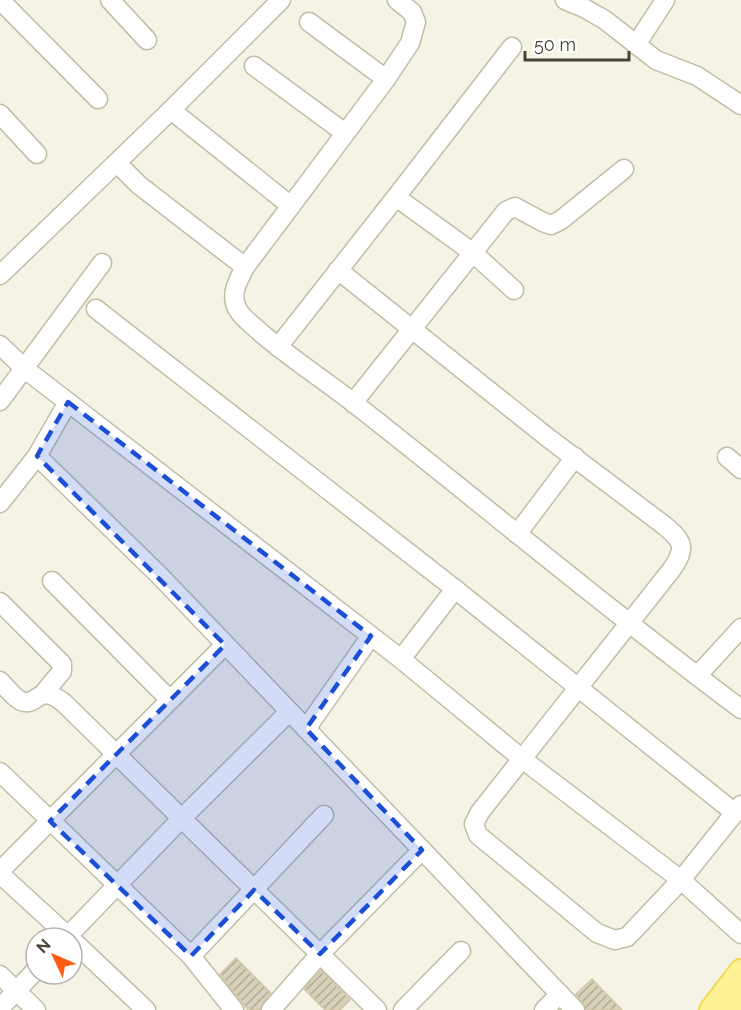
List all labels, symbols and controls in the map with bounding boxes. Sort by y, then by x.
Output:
scale bar [525,24,628,62]
text: 50 m [534,34,576,55]
north arrow [24,926,84,986]
text: N [32,935,55,957]

